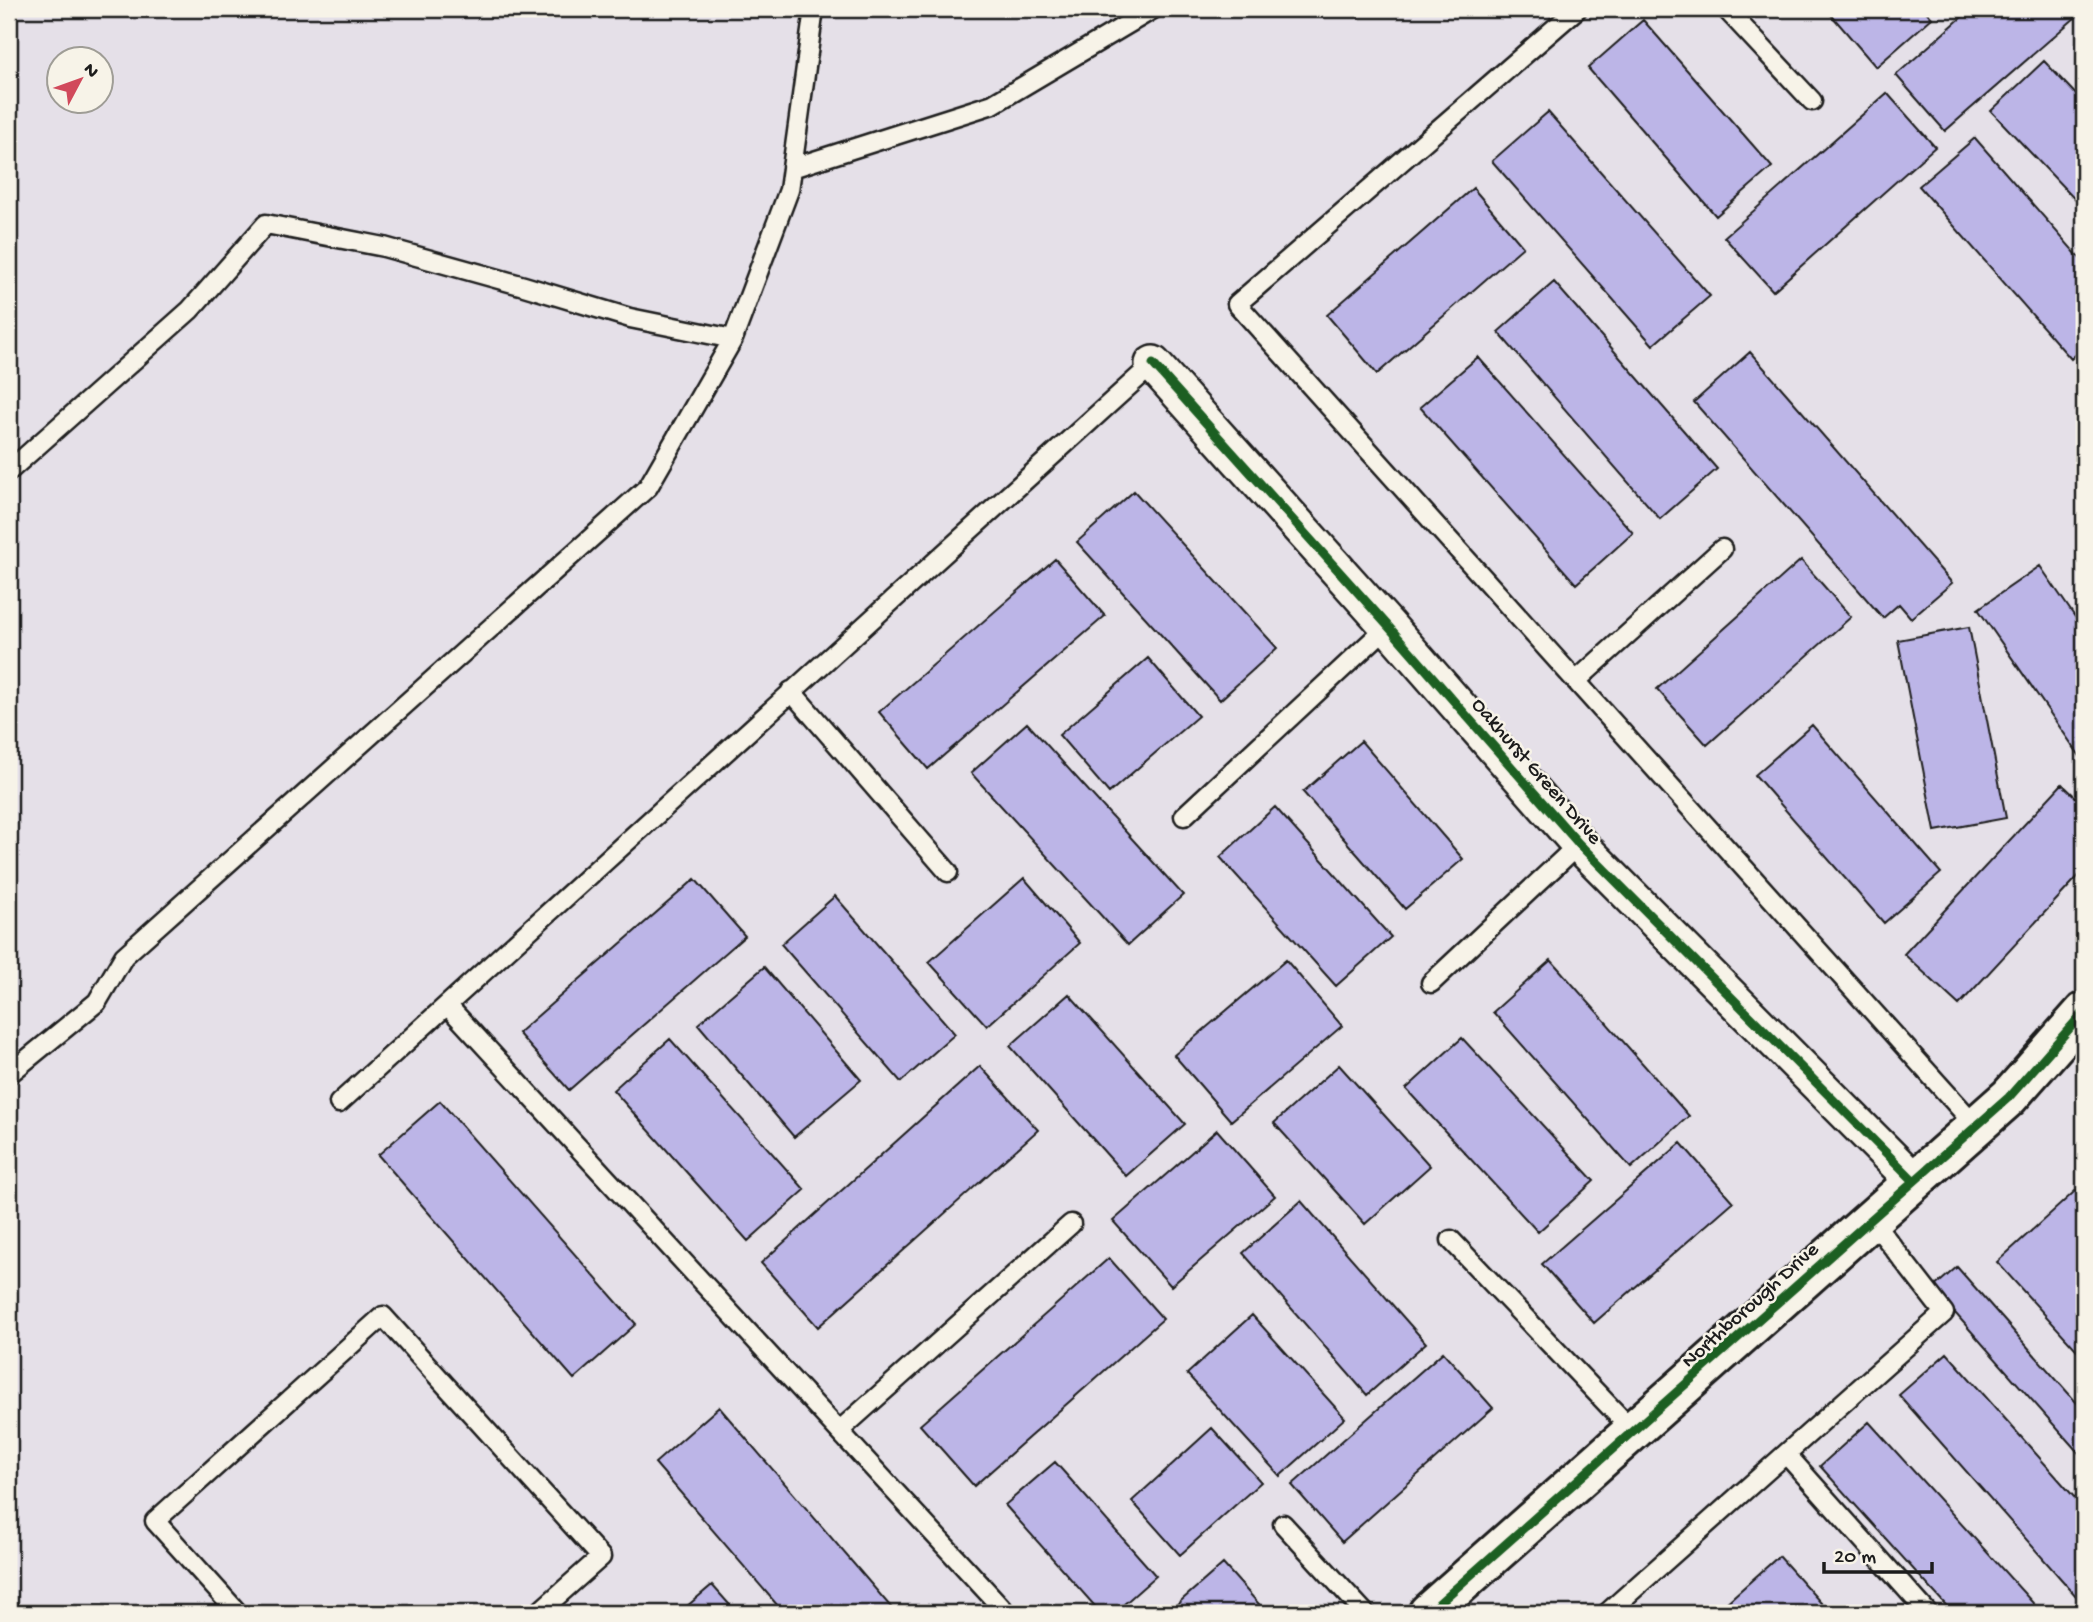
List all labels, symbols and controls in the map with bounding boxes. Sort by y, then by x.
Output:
north arrow [46,46,116,116]
text: N [77,59,103,83]
street label: Oakhurst Green Drive [1465,694,1607,852]
street label: Northborough Drive [1678,1238,1826,1375]
scale bar [1824,1531,1932,1575]
text: 20 m [1834,1546,1876,1571]

